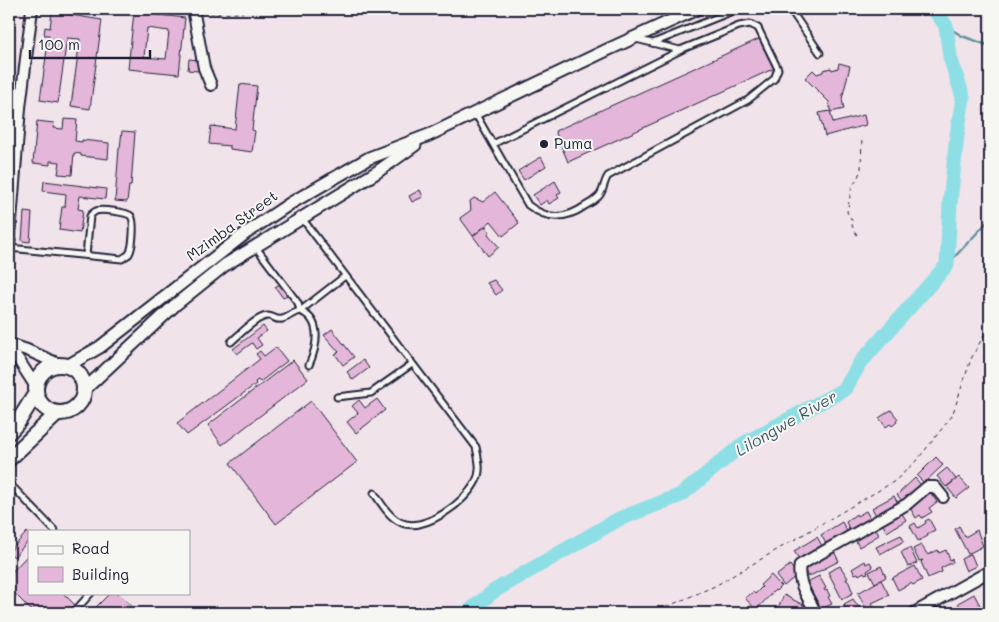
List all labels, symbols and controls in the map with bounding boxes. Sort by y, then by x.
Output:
scale bar [30,28,150,60]
text: 100 m [38,34,80,54]
place label: Puma [554,133,593,153]
marker: Puma [538,138,550,150]
street label: Mzimba Street [182,185,281,265]
water label: Lilongwe River [731,385,840,460]
legend [28,530,190,594]
text: Road [72,538,109,558]
text: Building [72,564,129,584]

